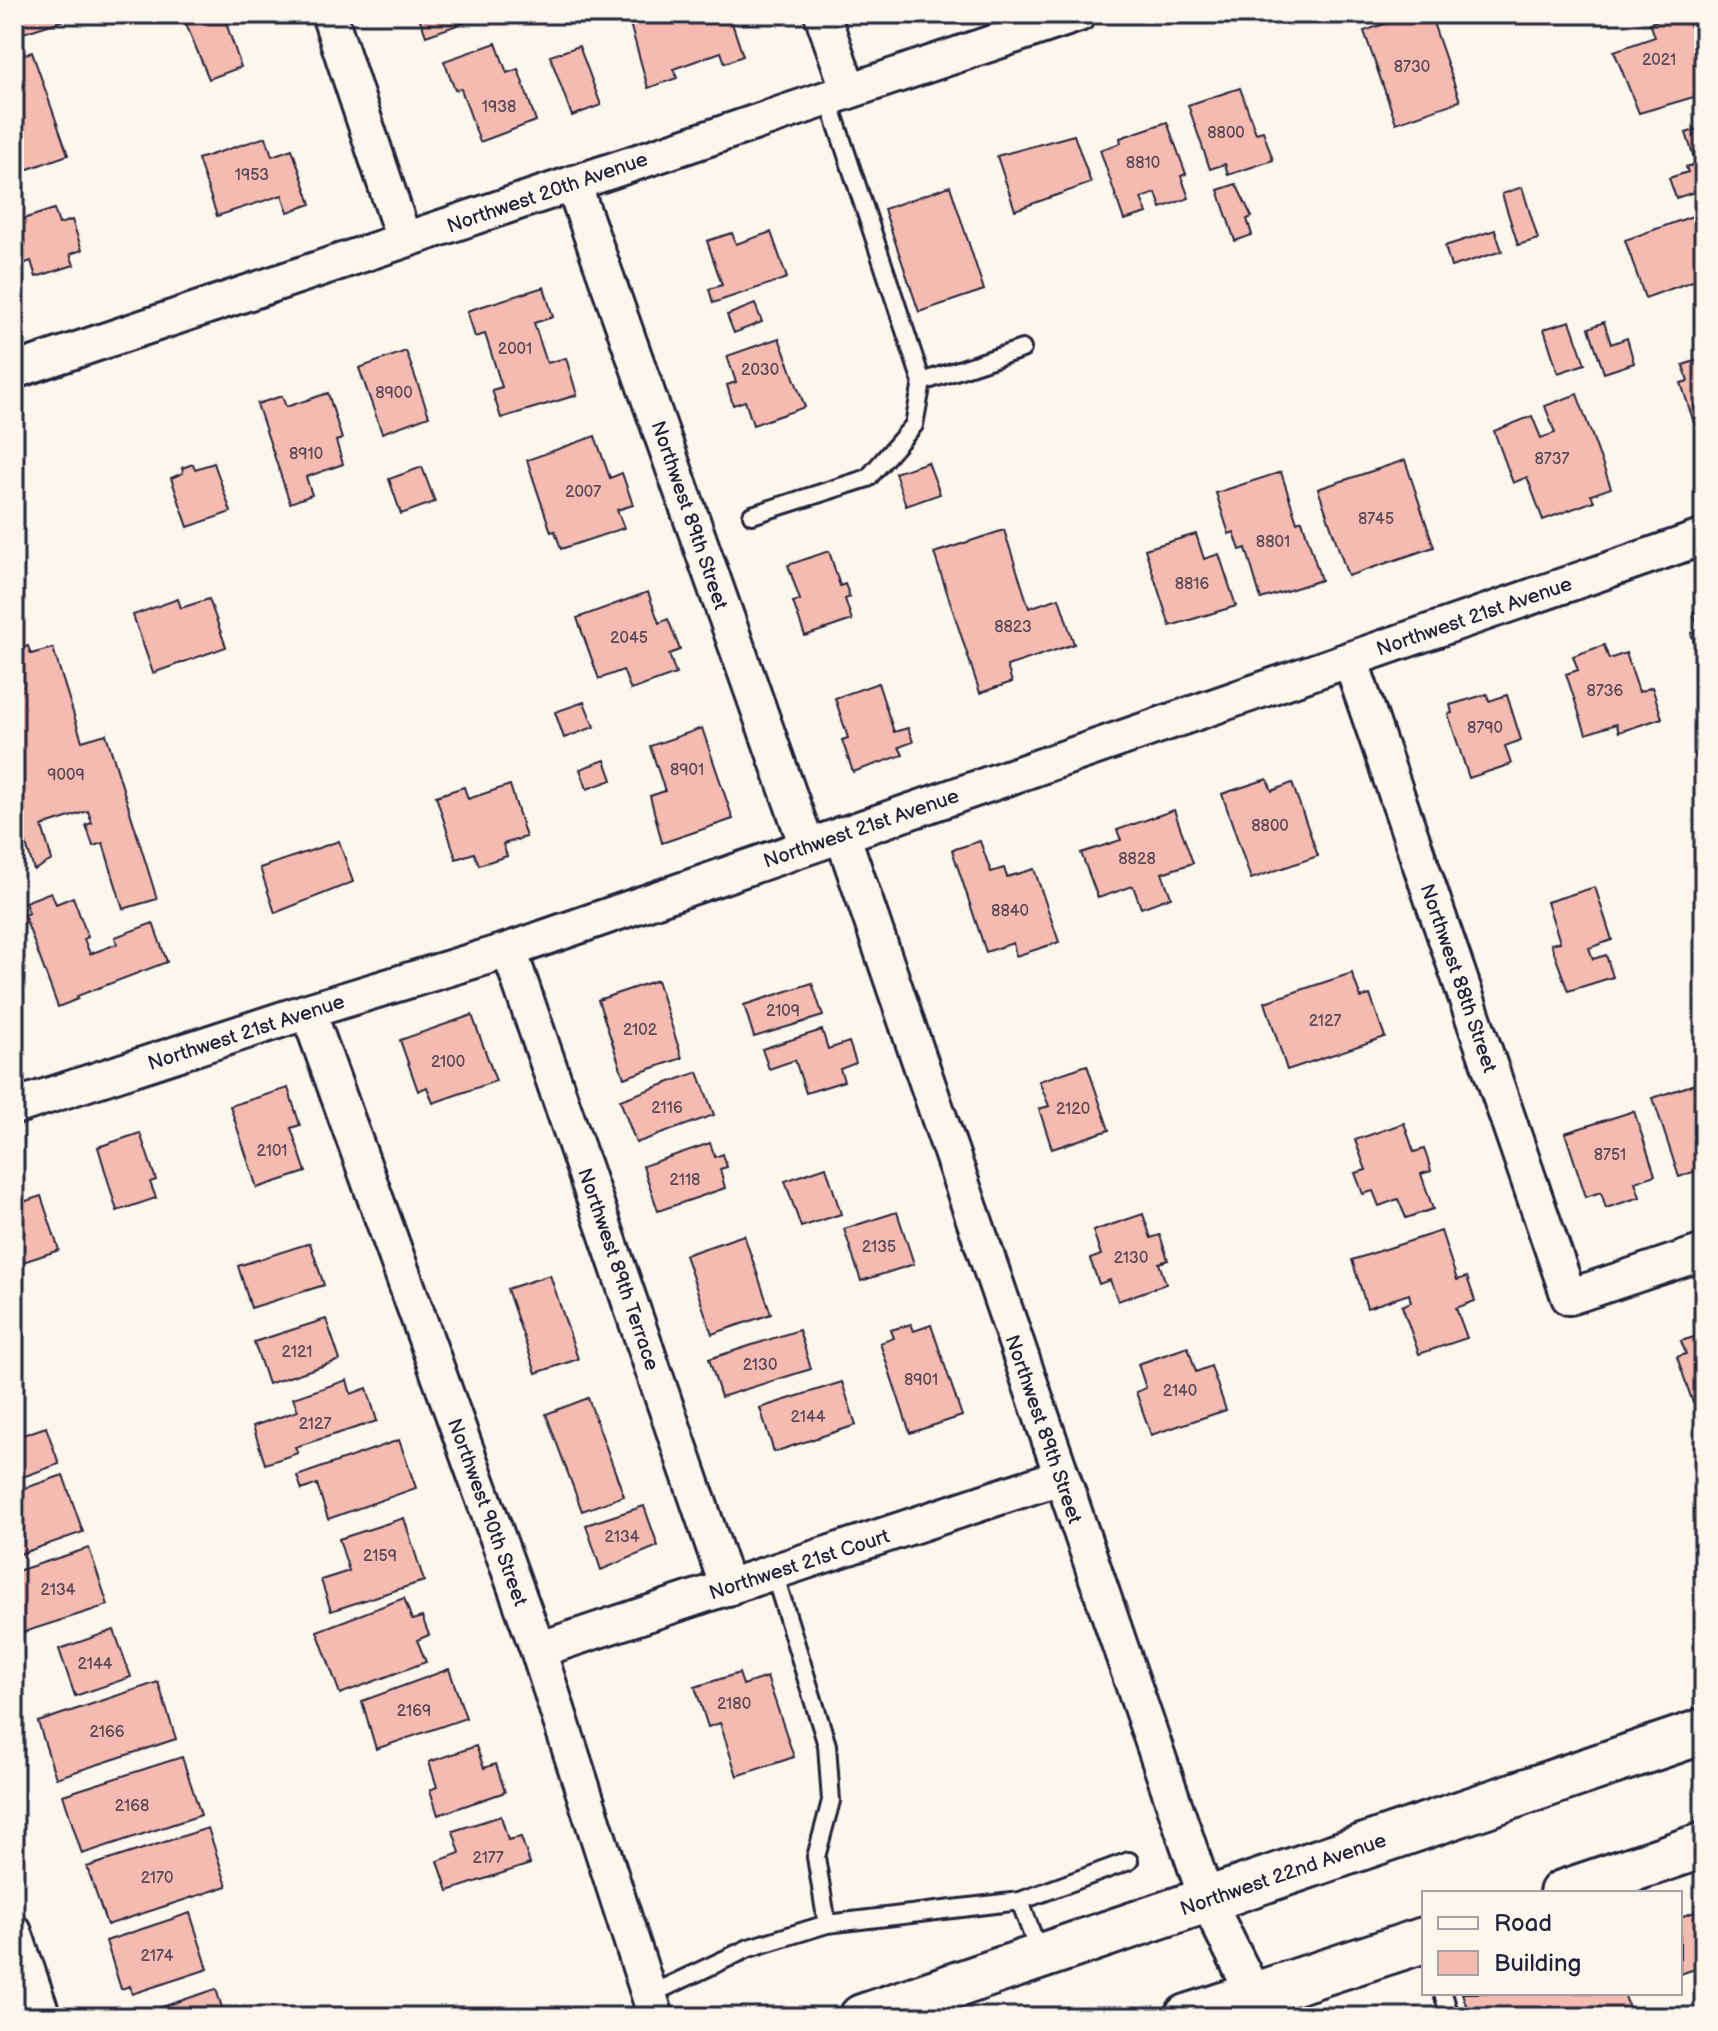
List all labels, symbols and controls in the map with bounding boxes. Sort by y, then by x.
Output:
house number: 2021 [1642,51,1676,70]
house number: 8730 [1394,58,1430,77]
house number: 1938 [482,98,516,117]
house number: 8800 [1207,124,1245,143]
street label: Northwest 20th Avenue [444,147,651,239]
house number: 8810 [1126,154,1160,173]
house number: 1953 [235,166,269,185]
house number: 2001 [498,340,532,359]
house number: 2030 [741,361,779,380]
house number: 8900 [375,384,413,403]
street label: Northwest 89th Street [646,418,733,613]
house number: 8910 [289,445,323,464]
house number: 8737 [1535,450,1570,469]
house number: 2007 [565,483,601,502]
house number: 8745 [1358,510,1394,529]
house number: 8801 [1256,533,1290,552]
street label: Northwest 21st Avenue [1373,572,1575,662]
house number: 8816 [1175,575,1210,594]
house number: 8823 [994,618,1032,637]
house number: 2045 [610,629,648,648]
house number: 8736 [1587,682,1624,701]
house number: 8790 [1467,719,1503,738]
house number: 8901 [670,761,704,780]
house number: 9009 [47,766,85,785]
street label: Northwest 21st Avenue [760,784,962,874]
house number: 8800 [1251,817,1289,836]
house number: 8828 [1118,850,1156,869]
street label: Northwest 88th Street [1414,881,1502,1076]
house number: 8840 [991,902,1029,921]
street label: Northwest 21st Avenue [145,990,348,1076]
house number: 2109 [766,1002,800,1021]
house number: 2127 [1309,1012,1341,1031]
house number: 2102 [623,1021,658,1040]
house number: 2100 [431,1053,465,1072]
house number: 2116 [651,1099,683,1118]
house number: 2120 [1056,1100,1090,1119]
house number: 2101 [257,1142,288,1161]
house number: 8751 [1594,1146,1626,1165]
street label: Northwest 89th Terrace [572,1165,664,1374]
house number: 2118 [670,1171,700,1190]
house number: 2135 [862,1238,896,1257]
house number: 2130 [1114,1249,1148,1268]
street label: Northwest 89th Street [1000,1332,1087,1527]
house number: 2121 [282,1343,312,1362]
house number: 2130 [743,1356,777,1375]
house number: 8901 [904,1371,938,1390]
house number: 2140 [1163,1382,1197,1401]
house number: 2144 [791,1408,826,1427]
house number: 2127 [299,1415,331,1434]
street label: Northwest 90th Street [442,1415,532,1609]
street label: Northwest 21st Court [706,1524,893,1605]
house number: 2134 [605,1528,640,1547]
house number: 2159 [363,1547,397,1566]
house number: 2134 [41,1581,76,1600]
house number: 2144 [78,1655,113,1674]
house number: 2180 [717,1695,751,1714]
house number: 2169 [397,1702,431,1721]
house number: 2166 [90,1723,125,1742]
house number: 2168 [115,1797,149,1816]
street label: Northwest 22nd Avenue [1177,1828,1390,1922]
house number: 2177 [472,1849,504,1868]
house number: 2170 [141,1869,173,1888]
legend [1422,1891,1682,1995]
text: Road [1494,1909,1552,1938]
house number: 2174 [140,1947,174,1966]
text: Building [1494,1949,1581,1978]

